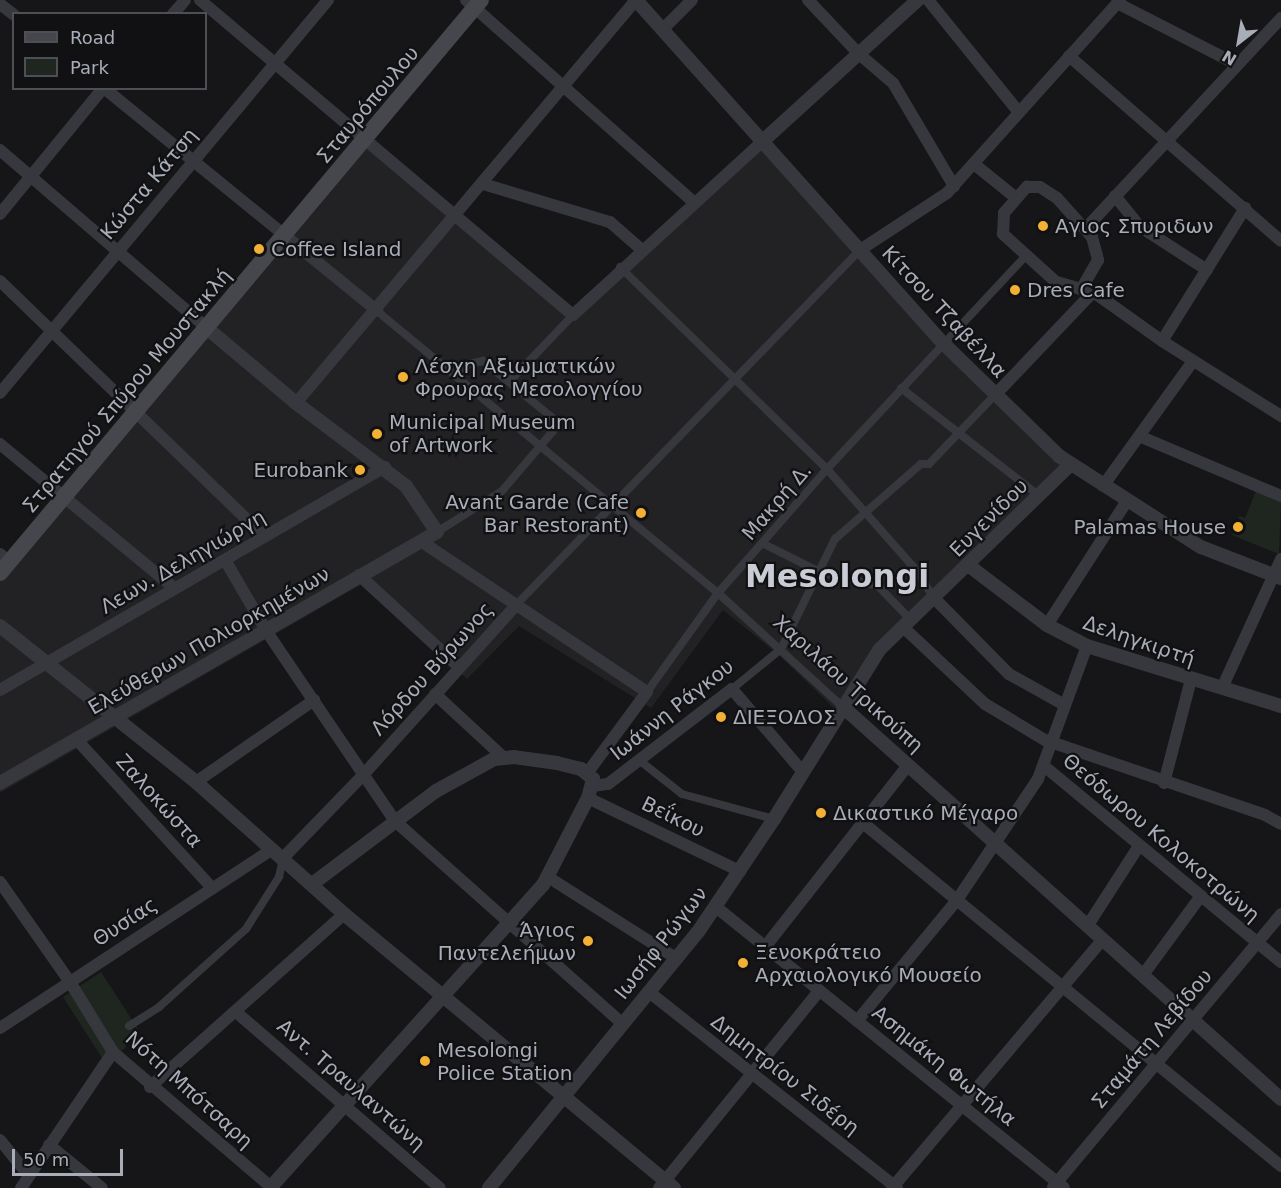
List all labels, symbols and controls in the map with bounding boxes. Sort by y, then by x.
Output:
legend [12,12,207,90]
north arrow [1209,12,1269,72]
text: Road [70,27,115,48]
street label: Σταυρόπουλου [312,41,424,169]
text: N [1219,46,1240,69]
text: Park [70,57,109,78]
street label: Κώστα Κάτση [96,124,202,244]
place label: Αγιος Σπυριδων [1055,214,1213,238]
marker: Αγιος Σπυριδων [1036,219,1050,233]
place label: Coffee Island [271,237,401,261]
street label: Κίτσου Τζαβέλλα [877,241,1011,383]
marker: Coffee Island [252,242,266,256]
street label: Στρατηγού Σπύρου Μουστακλή [18,264,236,518]
place label: Dres Cafe [1027,278,1125,302]
marker: Dres Cafe [1008,283,1022,297]
place label: Λέσχη Αξιωματικών Φρουρας Μεσολογγίου [415,354,643,401]
marker: Λέσχη Αξιωματικών Φρουρας Μεσολογγίου [396,370,410,384]
place label: Municipal Museum of Artwork [389,410,575,457]
marker: Municipal Museum of Artwork [370,427,384,441]
place label: Eurobank [253,458,348,482]
street label: Μακρή Δ. [737,459,817,545]
marker: Eurobank [353,463,367,477]
street label: Ευγενίδου [945,474,1033,562]
place label: Avant Garde (Cafe Bar Restorant) [445,490,629,537]
street label: Λεων. Δεληγιώργη [96,505,270,619]
marker: Avant Garde (Cafe Bar Restorant) [634,506,648,520]
place label: Palamas House [1074,515,1226,539]
marker: Palamas House [1231,520,1245,534]
district label: Mesolongi [745,557,929,595]
street label: Ελεύθερων Πολιορκημένων [84,562,334,720]
street label: Λόρδου Βύρωνος [366,597,498,741]
street label: Χαριλάου Τρικούπη [768,610,928,758]
street label: Δεληγκιρτή [1080,611,1198,671]
street label: Ιωάννη Ράγκου [606,654,738,766]
place label: ΔΙΕΞΟΔΟΣ [733,705,836,729]
marker: ΔΙΕΞΟΔΟΣ [714,710,728,724]
street label: Ζαλοκώστα [111,749,207,853]
street label: Θεόδωρου Κολοκοτρώνη [1058,749,1264,927]
street label: Βεΐκου [638,792,708,842]
place label: Δικαστικό Μέγαρο [833,801,1018,825]
marker: Δικαστικό Μέγαρο [814,806,828,820]
street label: Ιωσήφ Ρώγων [610,882,712,1004]
street label: Θυσίας [88,892,162,952]
place label: Άγιος Παντελεήμων [438,918,576,965]
marker: Άγιος Παντελεήμων [581,934,595,948]
place label: Ξενοκράτειο Αρχαιολογικό Μουσείο [755,940,982,987]
marker: Ξενοκράτειο Αρχαιολογικό Μουσείο [736,956,750,970]
street label: Σταμάτη Λεβίδου [1087,964,1217,1114]
street label: Ασημάκη Φωτήλα [867,1001,1021,1131]
street label: Δημητρίου Σιδέρη [706,1010,864,1140]
street label: Αντ. Τραυλαντώνη [272,1014,430,1156]
street label: Νότη Μπότσαρη [120,1027,258,1153]
place label: Mesolongi Police Station [437,1038,572,1085]
marker: Mesolongi Police Station [418,1054,432,1068]
scale bar [15,1137,126,1175]
text: 50 m [23,1149,69,1170]

